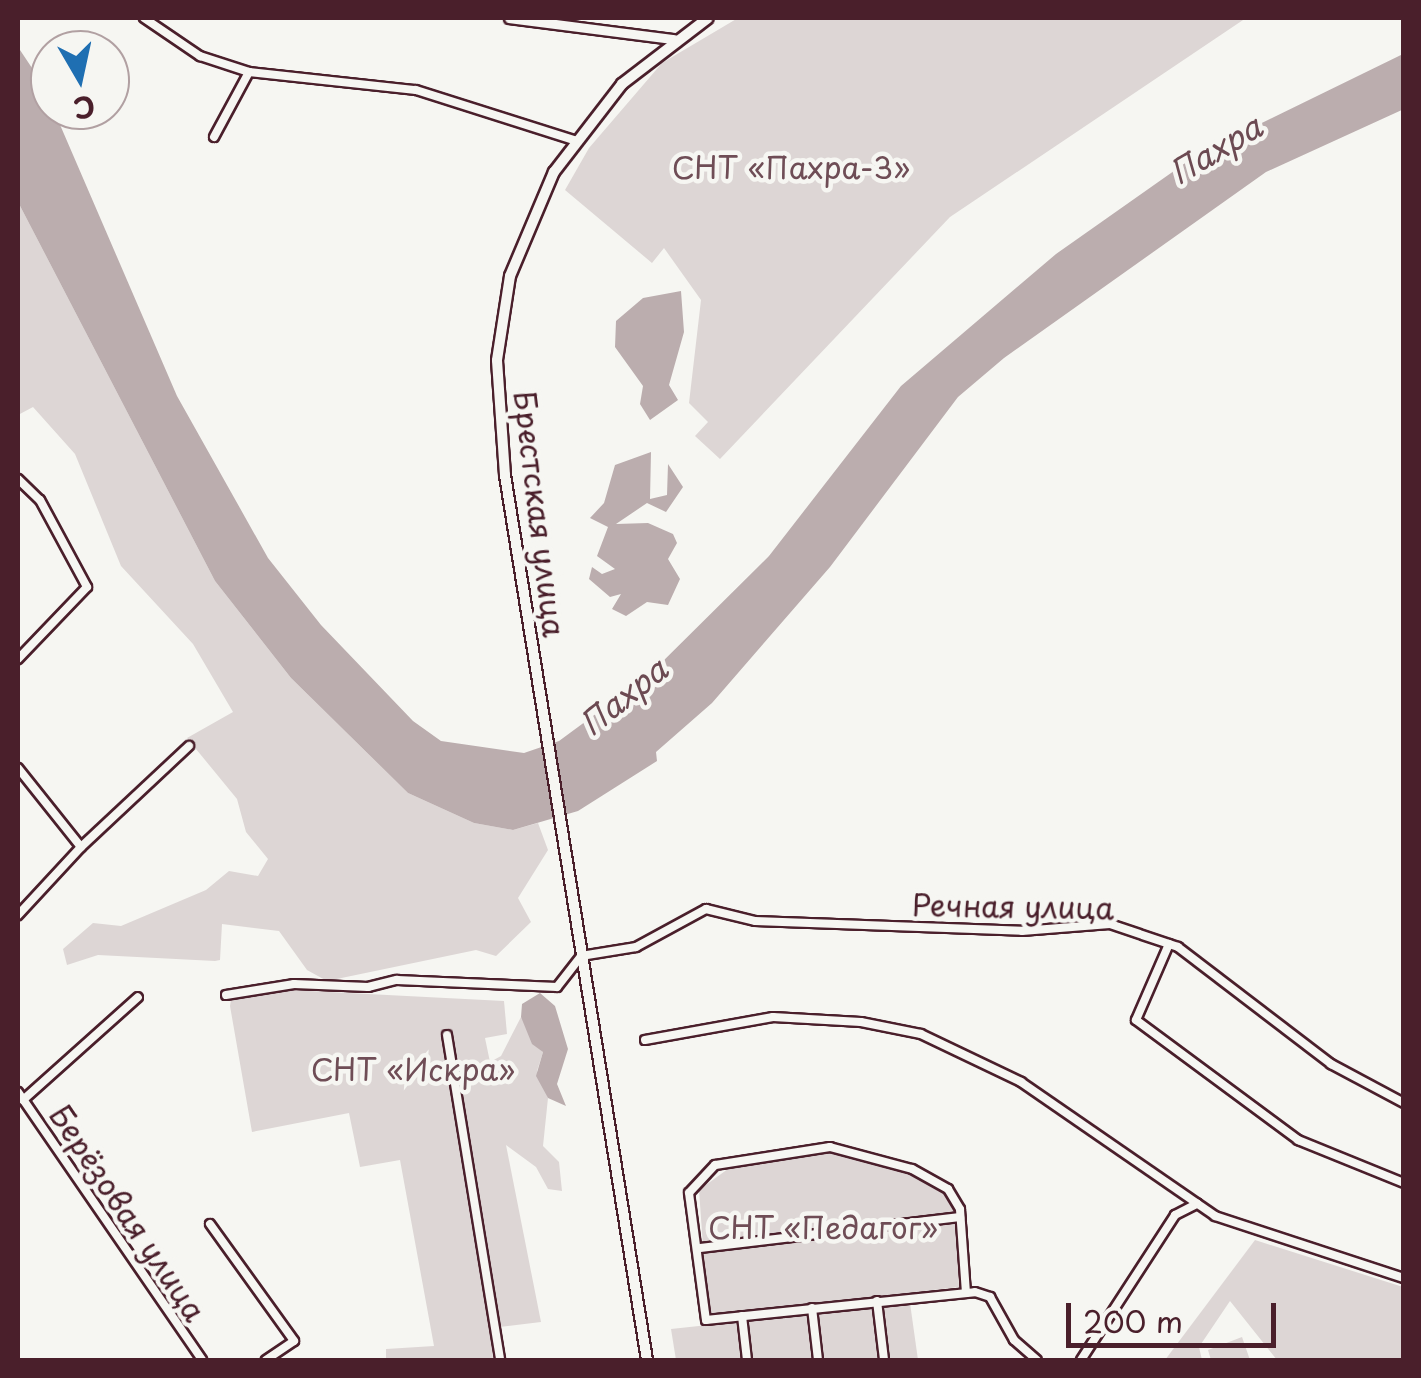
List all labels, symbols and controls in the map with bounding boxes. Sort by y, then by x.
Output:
north arrow [30,30,130,130]
text: С [71,85,98,131]
water label: Пахра [1162,106,1268,192]
park label: СНТ «Пахра-3» [672,149,910,185]
street label: Брестская улица [507,388,573,640]
water label: Пахра [572,649,674,743]
street label: Речная улица [911,886,1115,926]
park label: СНТ «Искра» [311,1051,515,1087]
street label: Берёзовая улица [42,1098,214,1328]
park label: СНТ «Педагог» [708,1209,938,1245]
scale bar [1071,1283,1281,1345]
text: 200 m [1083,1298,1183,1343]

